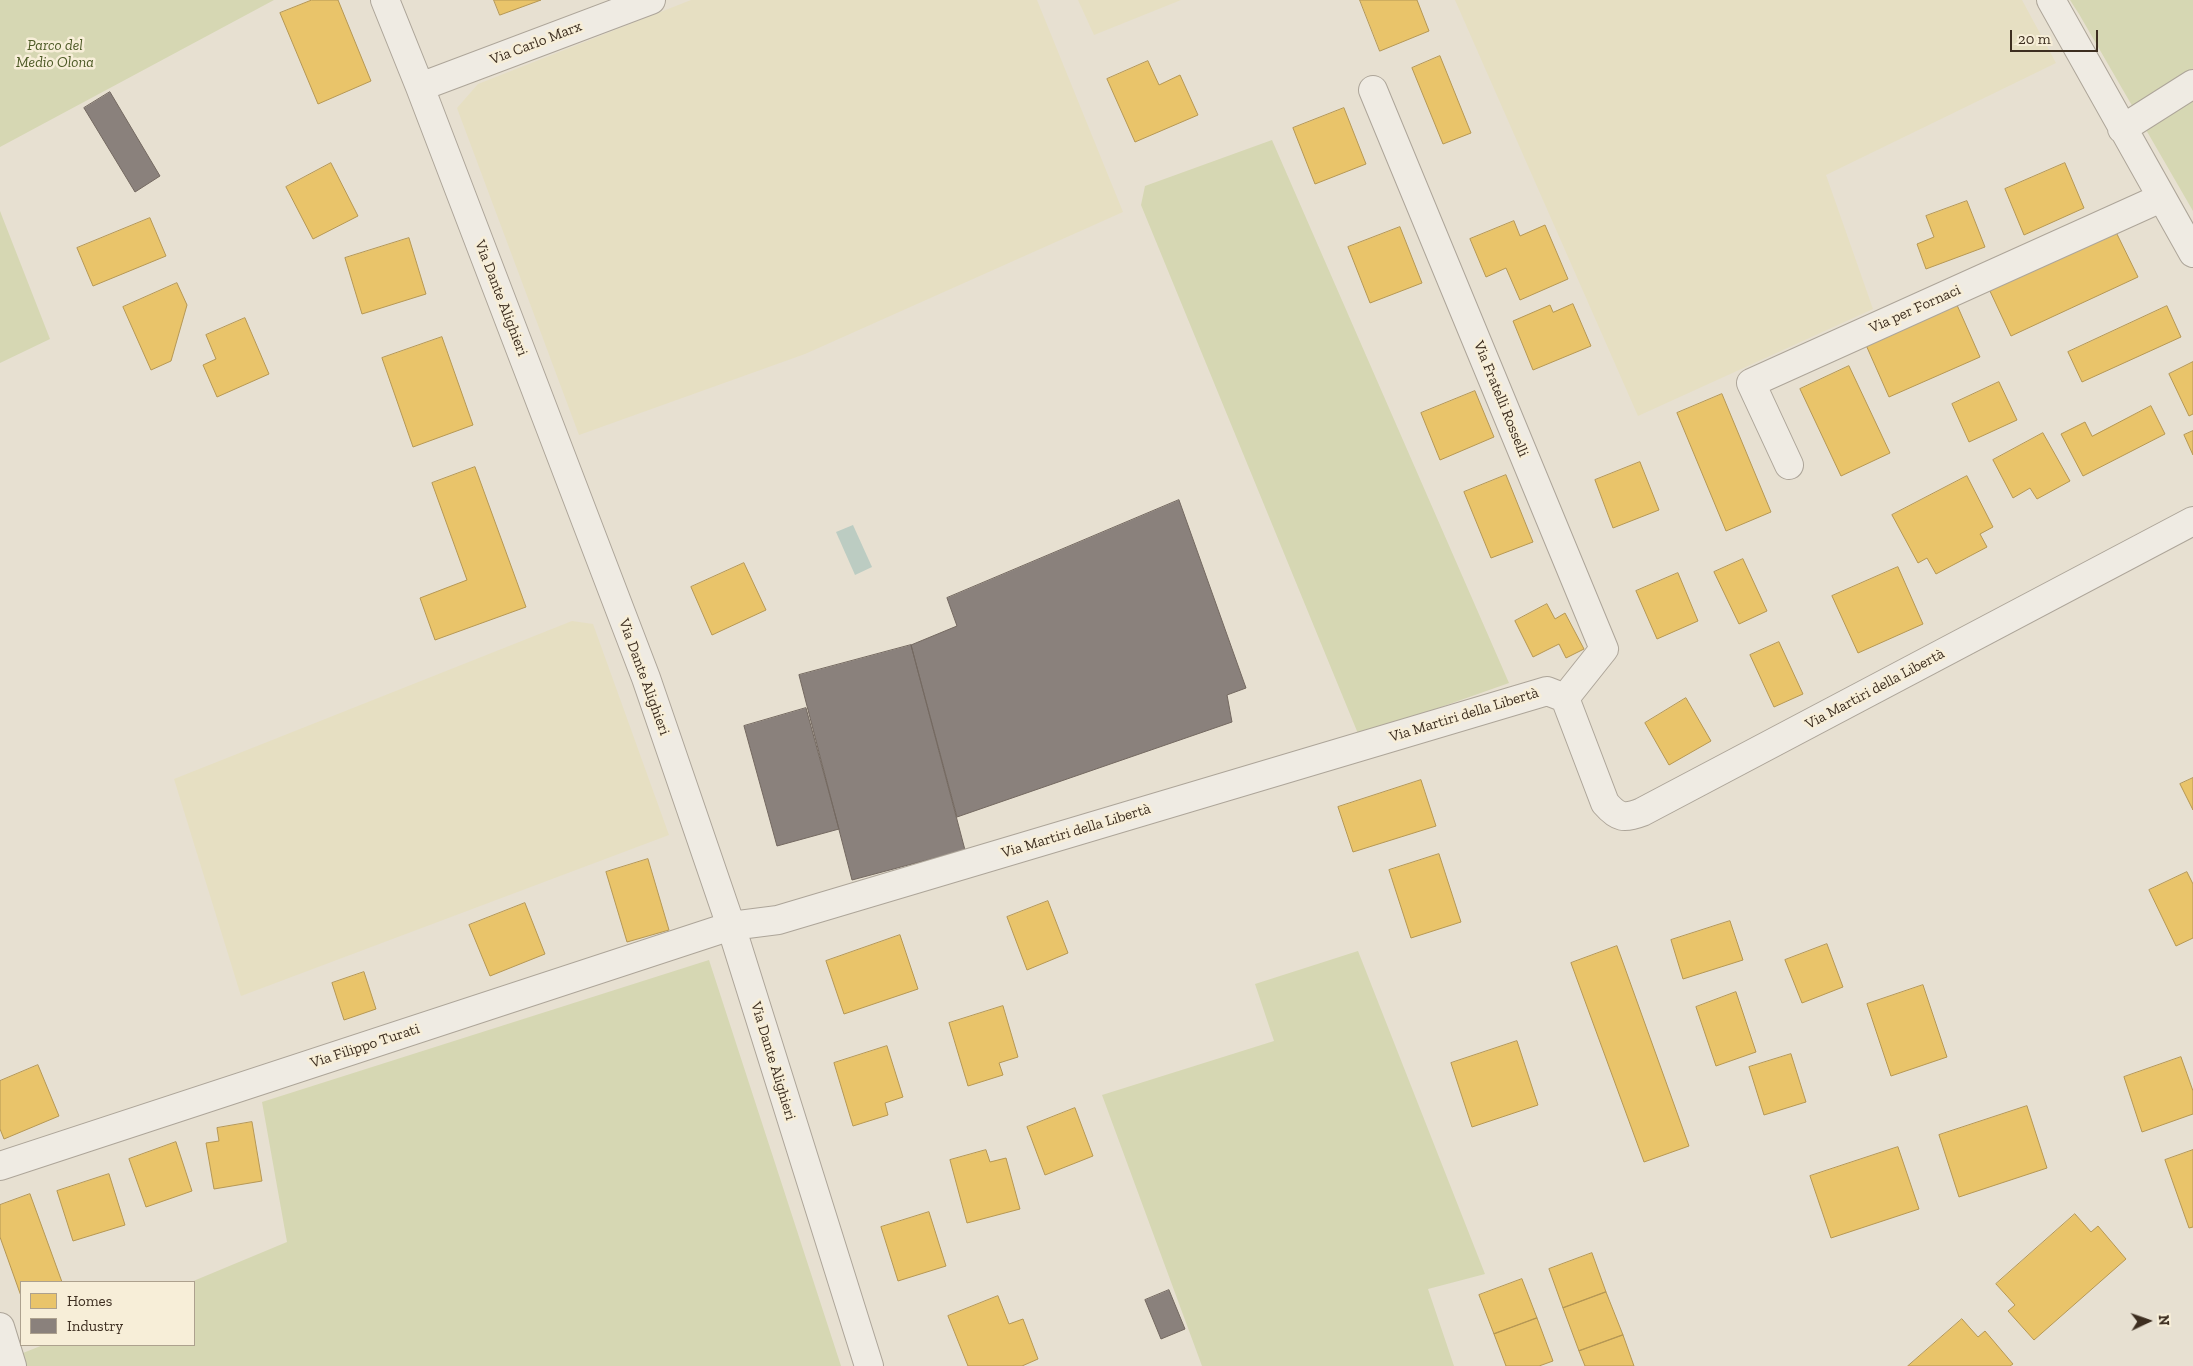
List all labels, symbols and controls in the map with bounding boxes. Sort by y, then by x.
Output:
street label: Via Carlo Marx [488,17,584,69]
scale bar [2013,20,2100,52]
text: 20 m [2018,30,2051,48]
park label: Parco del Medio Olona [16,37,94,72]
street label: Via Dante Alighieri [471,237,531,359]
street label: Via per Fornaci [1866,281,1964,337]
street label: Via Fratelli Rosselli [1470,338,1532,460]
street label: Via Dante Alighieri [615,616,673,738]
street label: Via Martiri della Libertà [1802,645,1948,733]
street label: Via Martiri della Libertà [1387,684,1541,746]
street label: Via Martiri della Libertà [999,800,1153,862]
street label: Via Dante Alighieri [746,1000,800,1122]
street label: Via Filippo Turati [308,1020,422,1072]
legend [20,1281,195,1346]
text: Homes [67,1292,112,1310]
north arrow [2123,1296,2173,1346]
text: N [2155,1314,2172,1326]
text: Industry [67,1317,123,1335]

